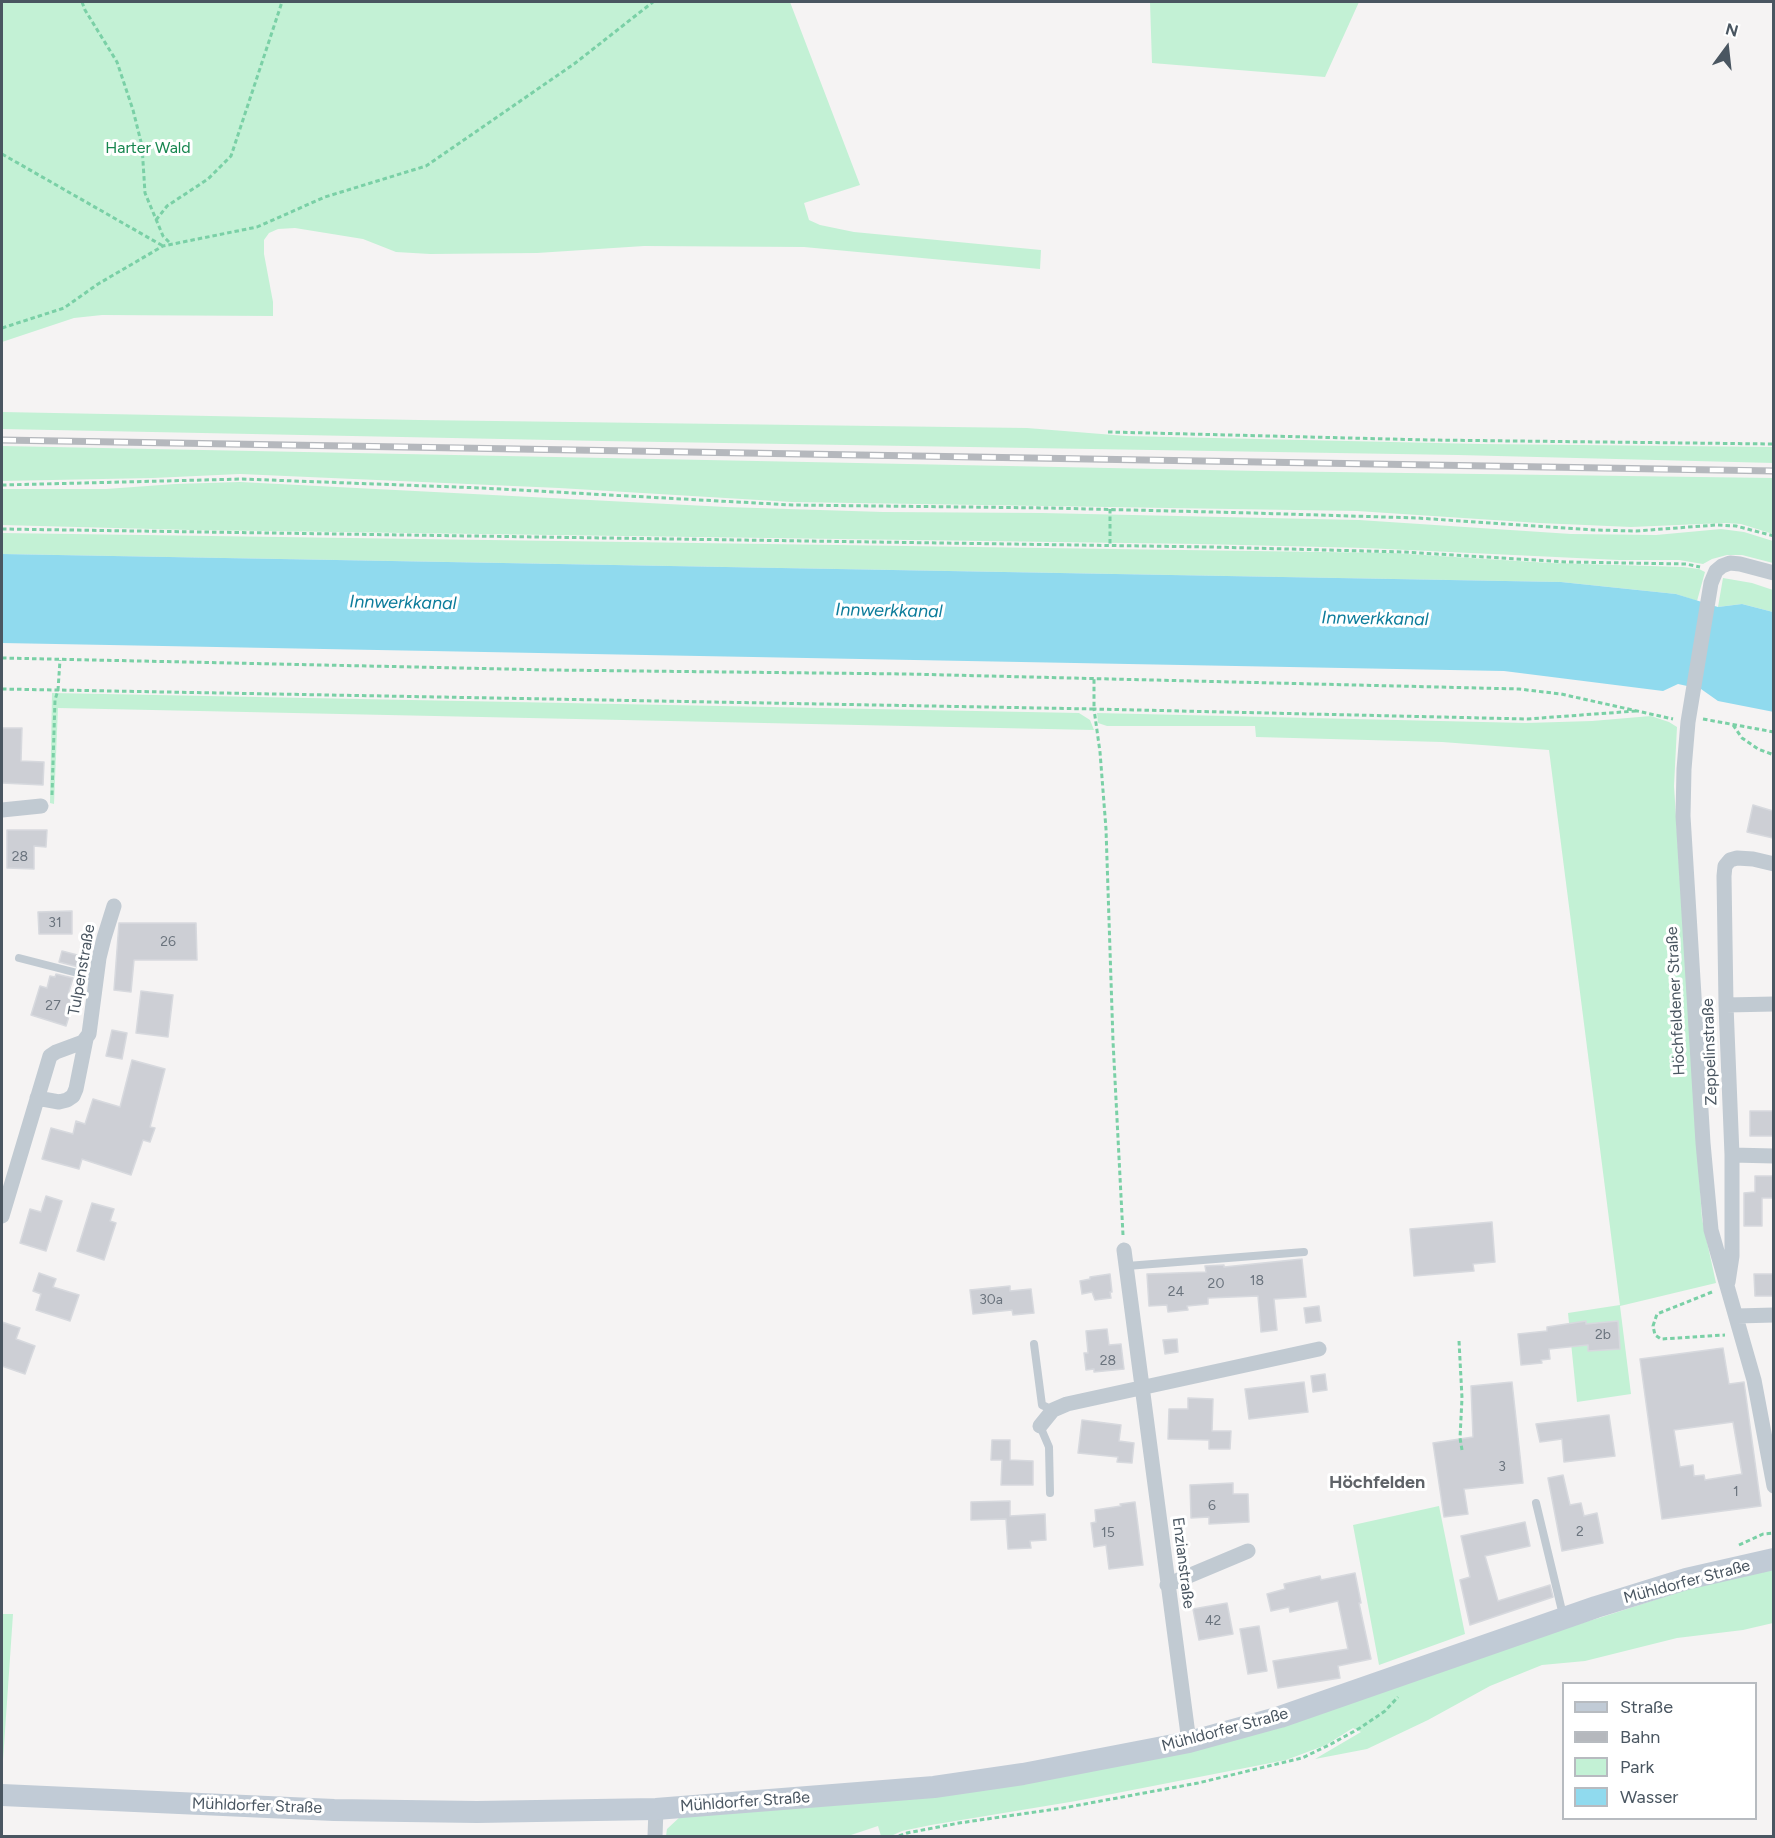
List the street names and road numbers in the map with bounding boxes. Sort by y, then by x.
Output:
street label: Tulpenstraße [65,923,99,1017]
street label: Höchfeldener Straße [1663,926,1689,1076]
street label: Zeppelinstraße [1699,998,1721,1106]
street label: Enzianstraße [1168,1516,1198,1610]
street label: Mühldorfer Straße [1622,1556,1752,1608]
street label: Mühldorfer Straße [1160,1704,1290,1756]
street label: Mühldorfer Straße [679,1788,811,1816]
street label: Mühldorfer Straße [192,1794,322,1818]

